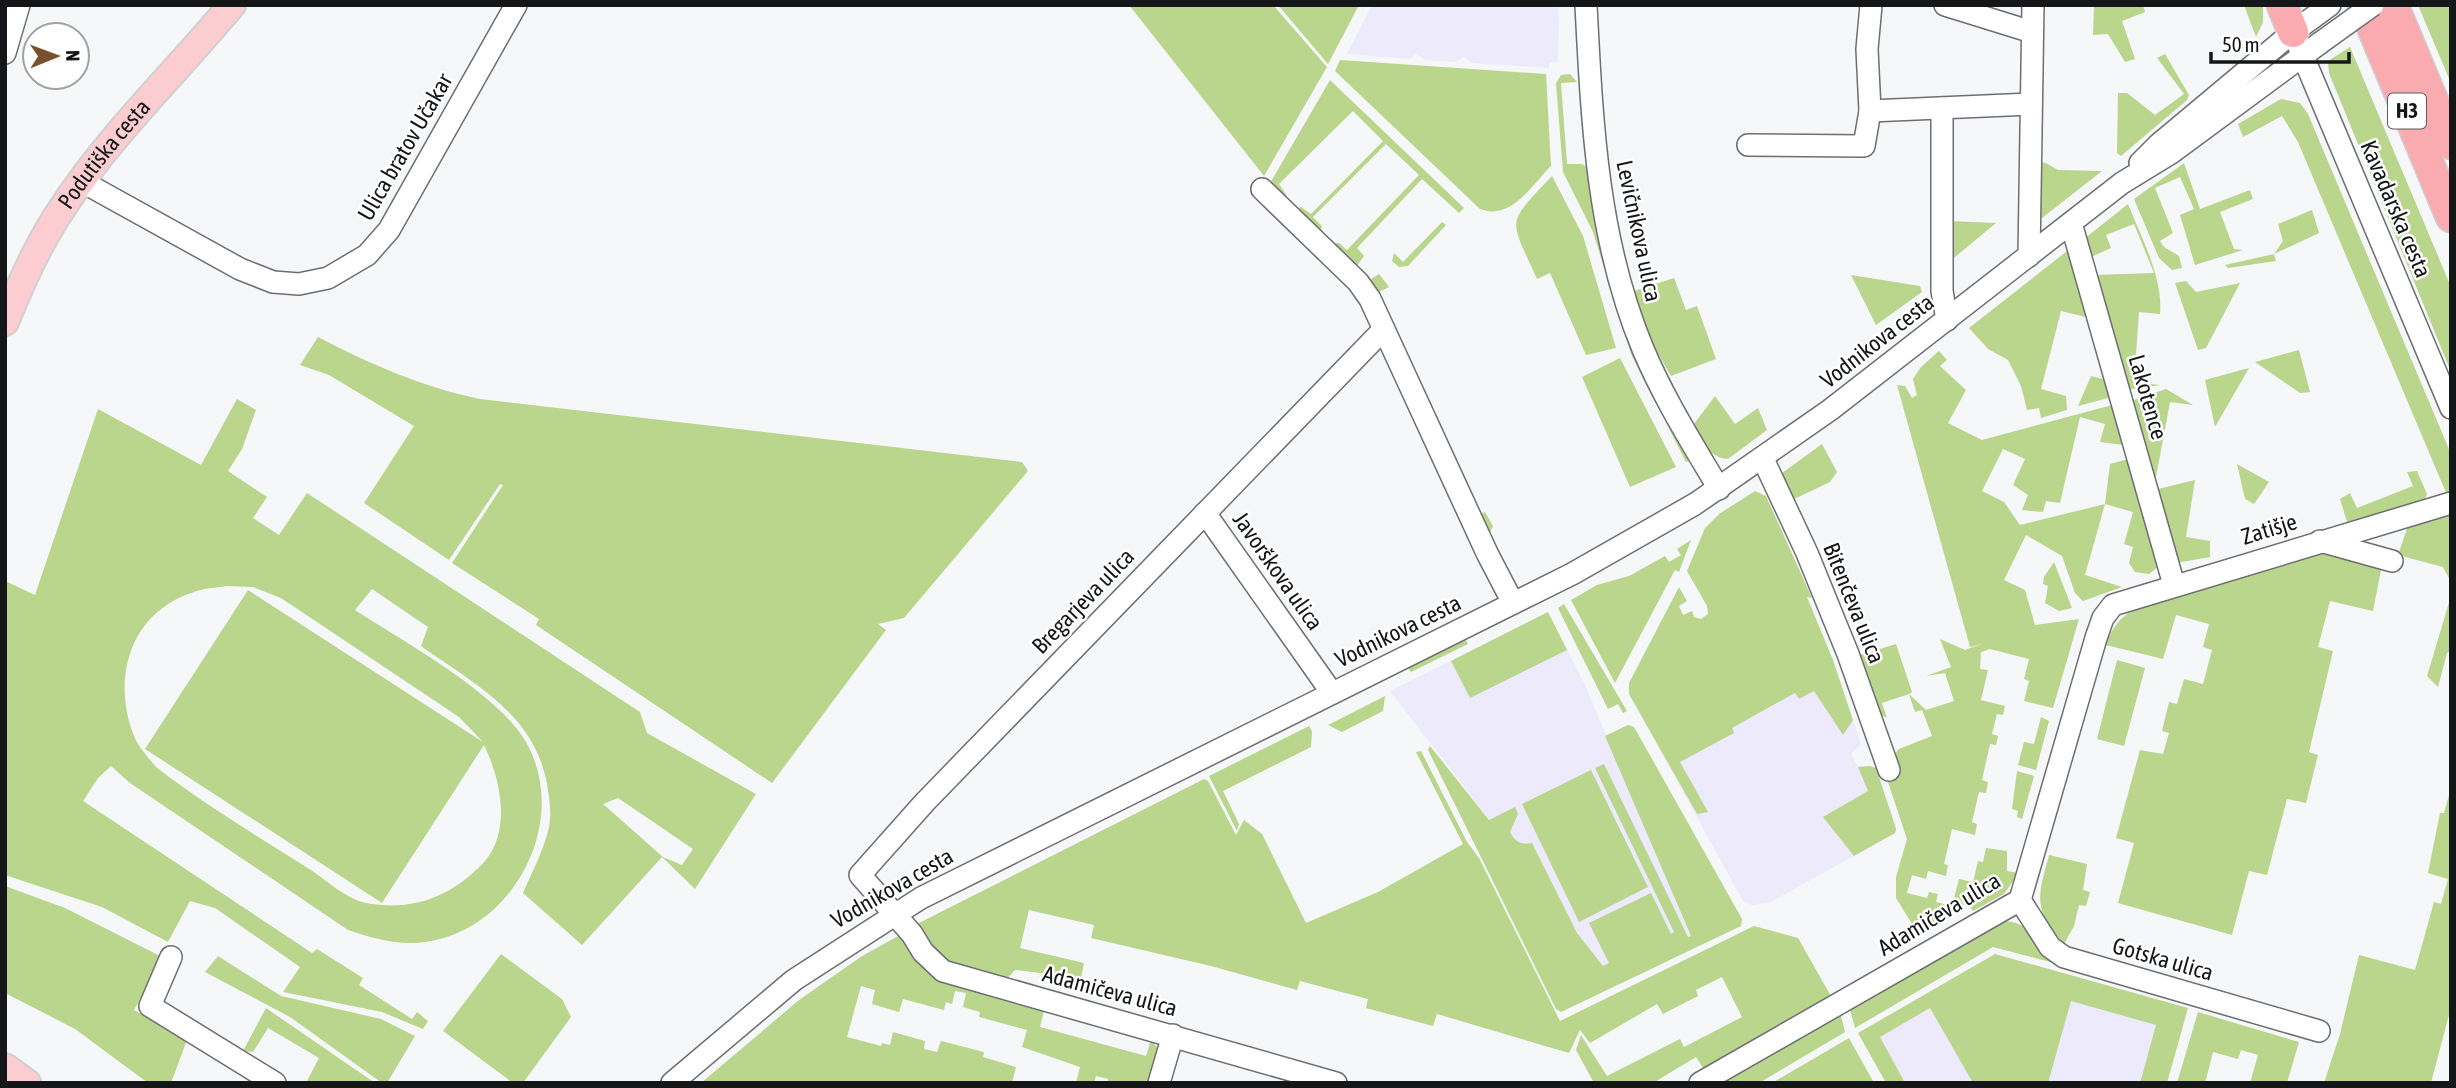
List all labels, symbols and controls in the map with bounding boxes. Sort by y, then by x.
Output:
north arrow [21,21,91,91]
scale bar [2211,21,2349,65]
text: 50 m [2222,32,2260,56]
text: N [62,50,84,62]
street label: Ulica bratov Učakar [352,68,458,225]
street label: Podutiška cesta [53,94,155,214]
road number: H3 [2388,94,2426,128]
street label: Kavadarska cesta [2355,137,2437,281]
street label: Levičnikova ulica [1611,158,1667,304]
street label: Vodnikova cesta [1815,289,1939,393]
street label: Lakotence [2124,352,2172,442]
street label: Javorškova ulica [1228,507,1328,635]
street label: Zatišje [2238,508,2300,550]
street label: Bitenčeva ulica [1818,539,1890,667]
street label: Bregarjeva ulica [1027,543,1139,659]
street label: Vodnikova cesta [1331,589,1465,673]
street label: Vodnikova cesta [826,843,958,933]
street label: Adamičeva ulica [1873,867,2005,961]
street label: Gotska ulica [2110,932,2216,986]
street label: Adamičeva ulica [1040,961,1180,1021]

